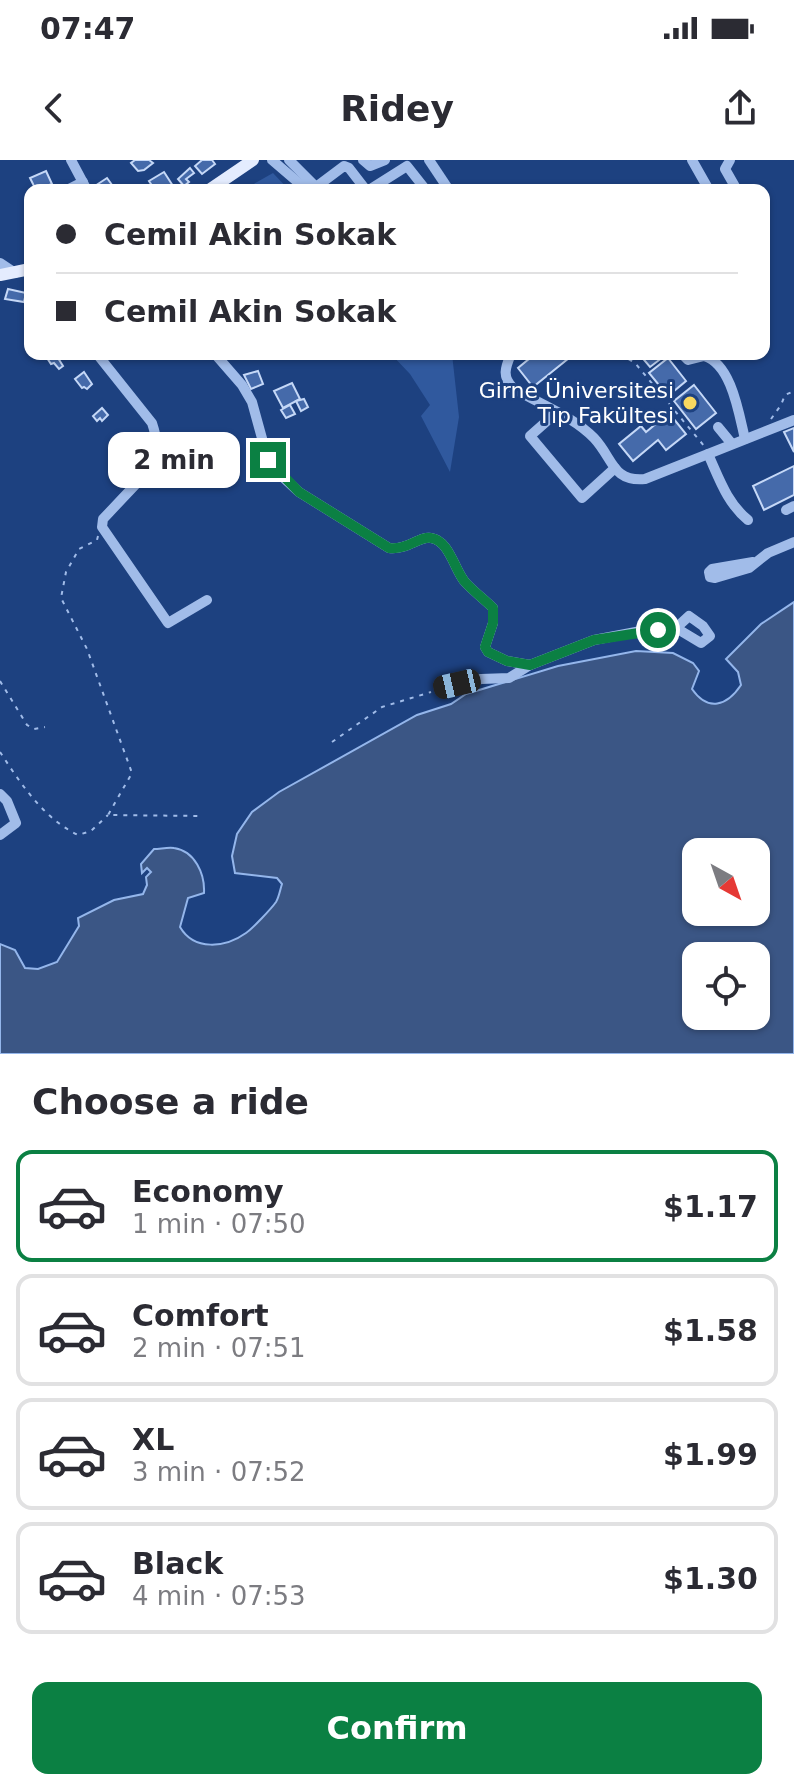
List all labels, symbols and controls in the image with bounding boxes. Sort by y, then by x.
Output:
text: 07:47 [40,11,136,46]
icon: back [32,86,76,130]
icon: share [718,86,762,130]
text: Ridey [340,88,454,129]
text: Cemil Akin Sokak [104,217,396,252]
text: Cemil Akin Sokak [104,294,396,329]
place label: Girne Üniversitesi Tıp Fakültesi [479,378,674,428]
marker: Girne Üniversitesi Tıp Fakültesi [681,394,699,412]
callout: 2 min [108,432,240,488]
route end [250,442,286,478]
text: 2 min [133,445,215,475]
route start [640,612,676,648]
car [431,667,483,701]
north arrow [682,838,770,926]
map controls [682,838,770,1030]
button: locate [682,942,770,1030]
text: Choose a ride [32,1081,309,1122]
icon: car [36,1170,108,1242]
text: Economy [132,1174,284,1209]
text: $1.17 [663,1189,758,1224]
text: 1 min · 07:50 [132,1209,306,1239]
icon: car [36,1294,108,1366]
text: Comfort [132,1298,269,1333]
text: $1.58 [663,1313,758,1348]
text: 2 min · 07:51 [132,1333,306,1363]
icon: car [36,1418,108,1490]
text: XL [132,1422,174,1457]
text: $1.99 [663,1437,758,1472]
text: 3 min · 07:52 [132,1457,306,1487]
icon: car [36,1542,108,1614]
text: Black [132,1546,223,1581]
text: $1.30 [663,1561,758,1596]
text: 4 min · 07:53 [132,1581,306,1611]
button: Confirm [32,1682,762,1774]

